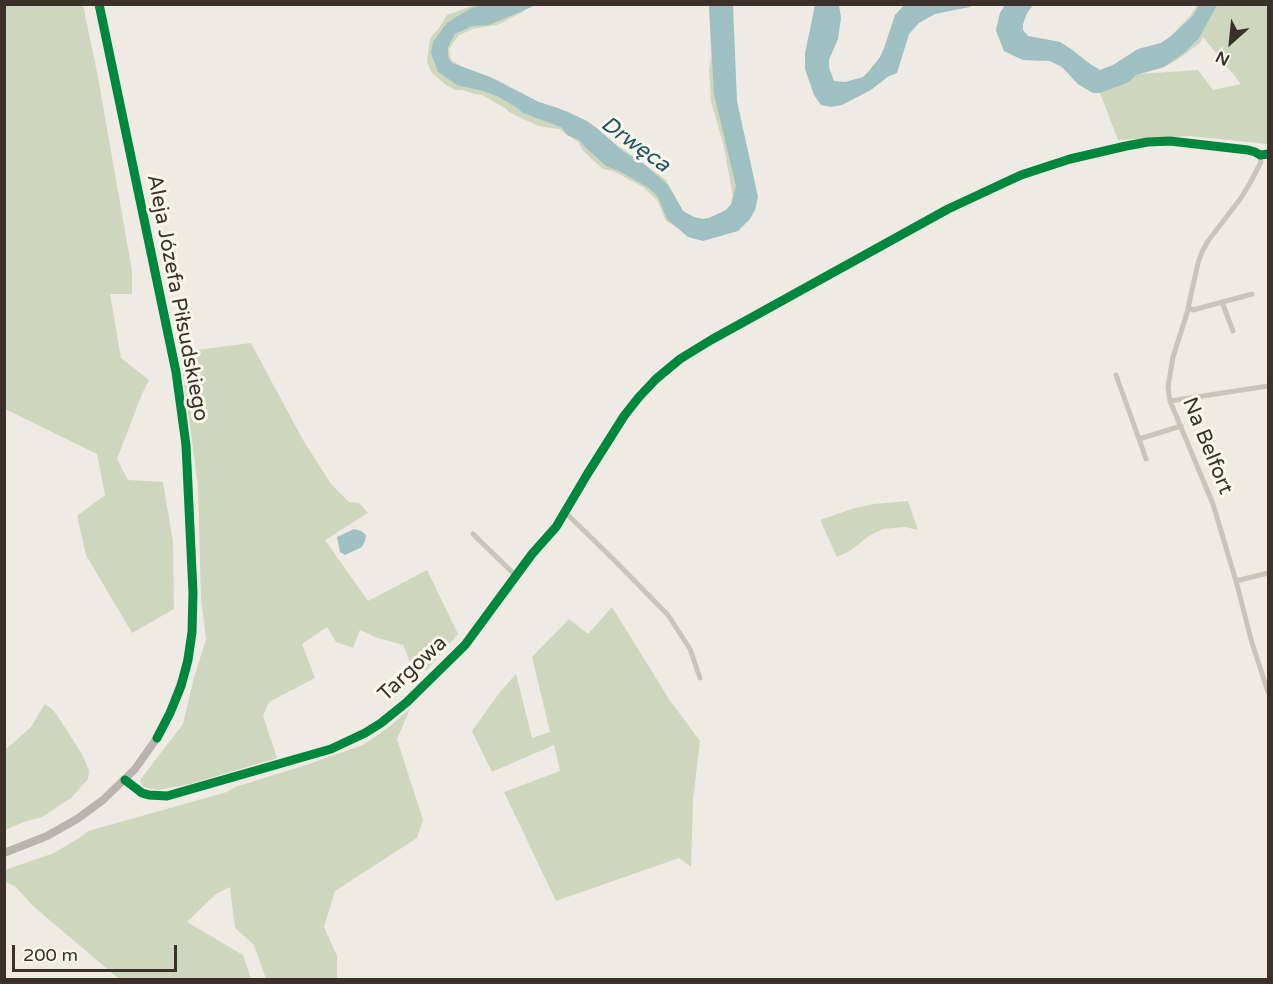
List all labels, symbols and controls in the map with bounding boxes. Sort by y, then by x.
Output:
north arrow [1201,12,1261,72]
text: N [1213,46,1233,70]
water label: Drwęca [595,111,675,179]
street label: Aleja Józefa Piłsudskiego [141,173,213,423]
street label: Na Belfort [1176,394,1238,498]
street label: Targowa [373,631,453,707]
scale bar [15,933,180,971]
text: 200 m [23,944,78,966]

